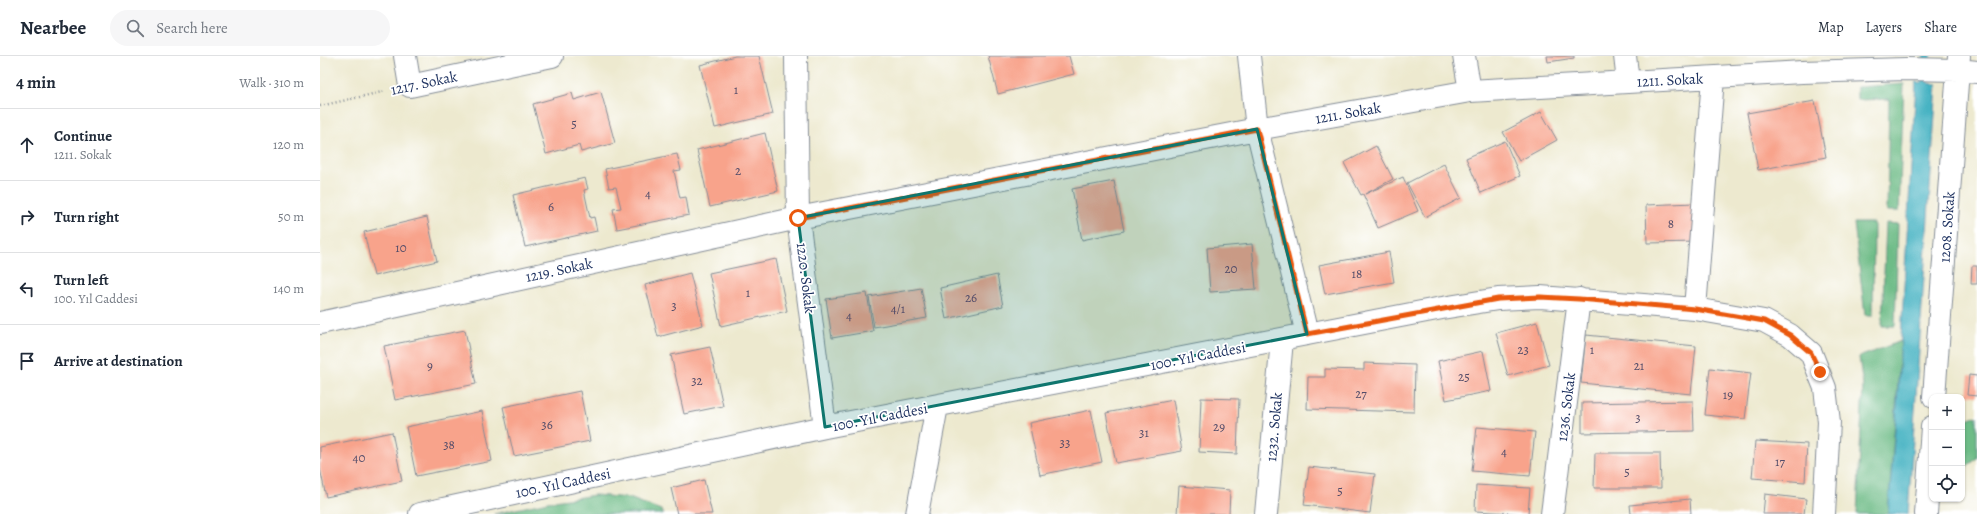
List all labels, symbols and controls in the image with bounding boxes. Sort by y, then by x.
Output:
search box [110,10,390,46]
text: Nearbee [20,15,86,41]
icon: search [124,17,146,39]
text: Search here [156,18,228,38]
text: Map [1818,18,1844,37]
text: Layers [1866,18,1902,37]
text: Share [1924,18,1957,37]
street label: 1217. Sokak [389,66,460,100]
street label: 1211. Sokak [1636,68,1704,92]
text: 4 min [16,71,56,94]
text: Walk · 310 m [239,74,304,91]
house number: 1 [734,81,739,98]
street label: 1211. Sokak [1314,97,1383,129]
house number: 5 [571,115,577,132]
text: Continue [54,126,112,146]
icon: ahead [16,134,38,156]
text: 120 m [273,136,304,153]
text: 1211. Sokak [54,146,112,163]
house number: 2 [735,162,741,179]
house number: 4 [645,185,651,202]
street label: 1208. Sokak [1935,190,1960,263]
house number: 6 [548,198,554,215]
icon: right [16,206,38,228]
text: Turn right [54,207,119,227]
text: 50 m [278,208,304,225]
route start [789,209,807,227]
house number: 8 [1668,215,1674,232]
house number: 10 [395,239,407,256]
street label: 1220. Sokak [792,241,820,315]
street label: 1219. Sokak [524,253,595,287]
house number: 20 [1224,260,1238,277]
house number: 18 [1352,265,1362,282]
text: Turn left [54,270,109,290]
icon: left [16,278,38,300]
text: 140 m [273,280,304,297]
house number: 1 [746,284,751,301]
house number: 26 [965,289,977,306]
text: 100. Yıl Caddesi [54,290,138,307]
house number: 3 [671,297,677,314]
house number: 4/1 [891,300,906,317]
house number: 4 [846,307,852,324]
street label: 100. Yıl Caddesi [1149,337,1247,375]
house number: 23 [1517,341,1529,358]
house number: 1 [1590,341,1595,358]
icon: arrive [16,350,38,372]
text: Arrive at destination [54,351,183,371]
house number: 9 [427,357,433,374]
house number: 21 [1634,357,1645,374]
route end [1811,363,1829,381]
house number: 25 [1458,368,1470,385]
street label: 1236. Sokak [1552,371,1580,443]
house number: 32 [691,372,703,389]
house number: 27 [1355,385,1367,402]
house number: 19 [1723,386,1733,403]
street label: 1232. Sokak [1261,391,1287,463]
map controls [1929,394,1965,502]
button: + [1929,394,1965,430]
street label: 100. Yıl Caddesi [831,398,929,436]
house number: 3 [1635,409,1641,426]
house number: 36 [541,416,553,433]
house number: 29 [1213,418,1225,435]
house number: 31 [1139,424,1149,441]
button: − [1929,430,1965,466]
house number: 33 [1060,434,1070,451]
house number: 38 [443,436,455,453]
house number: 4 [1501,443,1507,460]
house number: 40 [353,449,365,466]
house number: 17 [1775,453,1785,470]
street label: 100. Yıl Caddesi [514,463,612,503]
house number: 5 [1624,463,1630,480]
button: locate [1929,466,1965,502]
house number: 5 [1337,482,1343,499]

